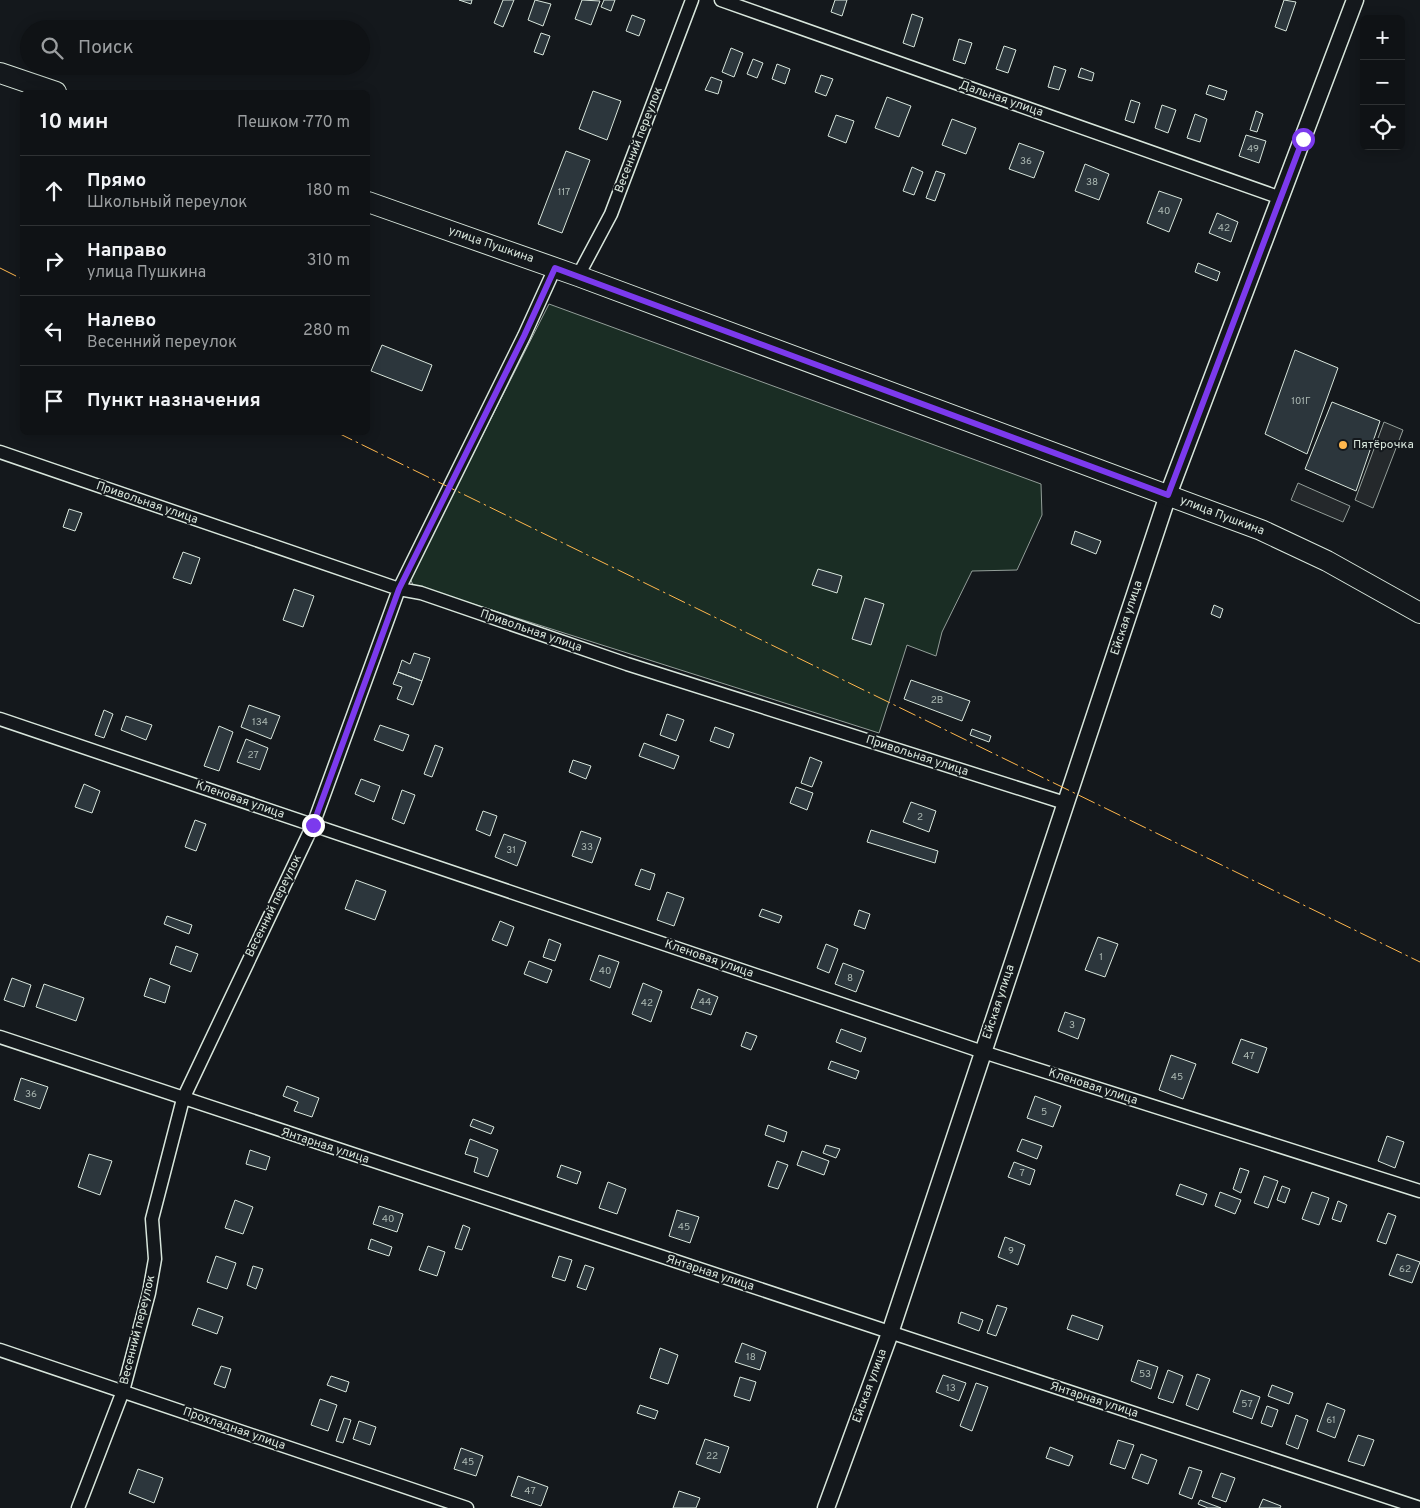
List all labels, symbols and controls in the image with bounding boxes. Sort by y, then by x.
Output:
map controls [1360,15,1405,150]
button: + [1360,15,1405,60]
search box [20,20,370,75]
icon: search [38,34,66,62]
text: Поиск [78,36,134,60]
button: − [1360,60,1405,105]
street label: Дальная улица [957,77,1045,121]
street label: Весенний переулок [611,84,667,195]
button: locate [1360,105,1405,150]
text: 10 мин [40,109,108,136]
text: Пешком · 770 m [237,113,350,133]
route start [1292,128,1315,151]
house number: 49 [1247,143,1259,156]
house number: 36 [1020,155,1032,168]
text: Прямо [87,169,146,193]
house number: 38 [1086,176,1098,189]
icon: ahead [40,177,68,205]
text: 180 m [307,181,350,201]
house number: 117 [558,186,570,199]
text: Школьный переулок [87,193,247,213]
house number: 40 [1158,205,1170,218]
house number: 42 [1218,222,1230,235]
street label: улица Пушкина [446,223,536,267]
text: Направо [87,239,167,263]
icon: right [40,247,68,275]
text: 310 m [307,251,350,271]
text: улица Пушкина [87,263,206,283]
text: Налево [87,309,156,333]
icon: left [40,317,68,345]
text: 280 m [303,321,350,341]
text: Весенний переулок [87,333,237,353]
icon: arrive [40,387,68,415]
text: Пункт назначения [87,389,261,413]
house number: 101Г [1291,395,1311,408]
place label: Пятёрочка [1353,437,1414,453]
marker: Пятёрочка [1337,439,1349,451]
street label: Привольная улица [94,478,200,528]
street label: улица Пушкина [1177,493,1267,539]
street label: Ейская улица [1107,579,1147,657]
street label: Привольная улица [478,606,584,656]
house number: 2В [931,694,943,707]
house number: 134 [252,716,268,729]
street label: Привольная улица [864,732,970,780]
house number: 27 [247,749,259,762]
street label: Кленовая улица [193,777,287,823]
house number: 2 [917,811,923,824]
route end [302,814,325,837]
house number: 33 [581,841,593,854]
house number: 31 [506,844,516,857]
street label: Весенний переулок [242,852,306,960]
street label: Кленовая улица [662,936,756,982]
house number: 1 [1099,951,1103,964]
street label: Ейская улица [979,963,1019,1041]
house number: 40 [599,965,611,978]
house number: 8 [847,972,853,985]
house number: 44 [699,996,711,1009]
house number: 42 [641,997,653,1010]
house number: 3 [1069,1019,1075,1032]
house number: 47 [1243,1050,1255,1063]
street label: Кленовая улица [1046,1065,1140,1109]
house number: 45 [1171,1071,1183,1084]
house number: 36 [25,1088,37,1101]
house number: 5 [1041,1106,1047,1119]
street label: Янтарная улица [279,1124,371,1168]
house number: 7 [1019,1167,1025,1180]
house number: 40 [382,1213,394,1226]
house number: 45 [678,1221,690,1234]
house number: 9 [1008,1245,1014,1258]
street label: Янтарная улица [664,1251,756,1295]
house number: 62 [1399,1263,1411,1276]
street label: Весенний переулок [117,1273,159,1387]
street label: Ейская улица [849,1347,891,1425]
house number: 18 [746,1351,756,1364]
house number: 53 [1139,1368,1151,1381]
street label: Янтарная улица [1048,1378,1140,1422]
house number: 13 [946,1382,956,1395]
house number: 57 [1241,1398,1253,1411]
street label: Прохладная улица [181,1404,287,1454]
house number: 61 [1326,1414,1336,1427]
house number: 22 [706,1450,718,1463]
house number: 45 [462,1456,474,1469]
house number: 47 [524,1485,536,1498]

